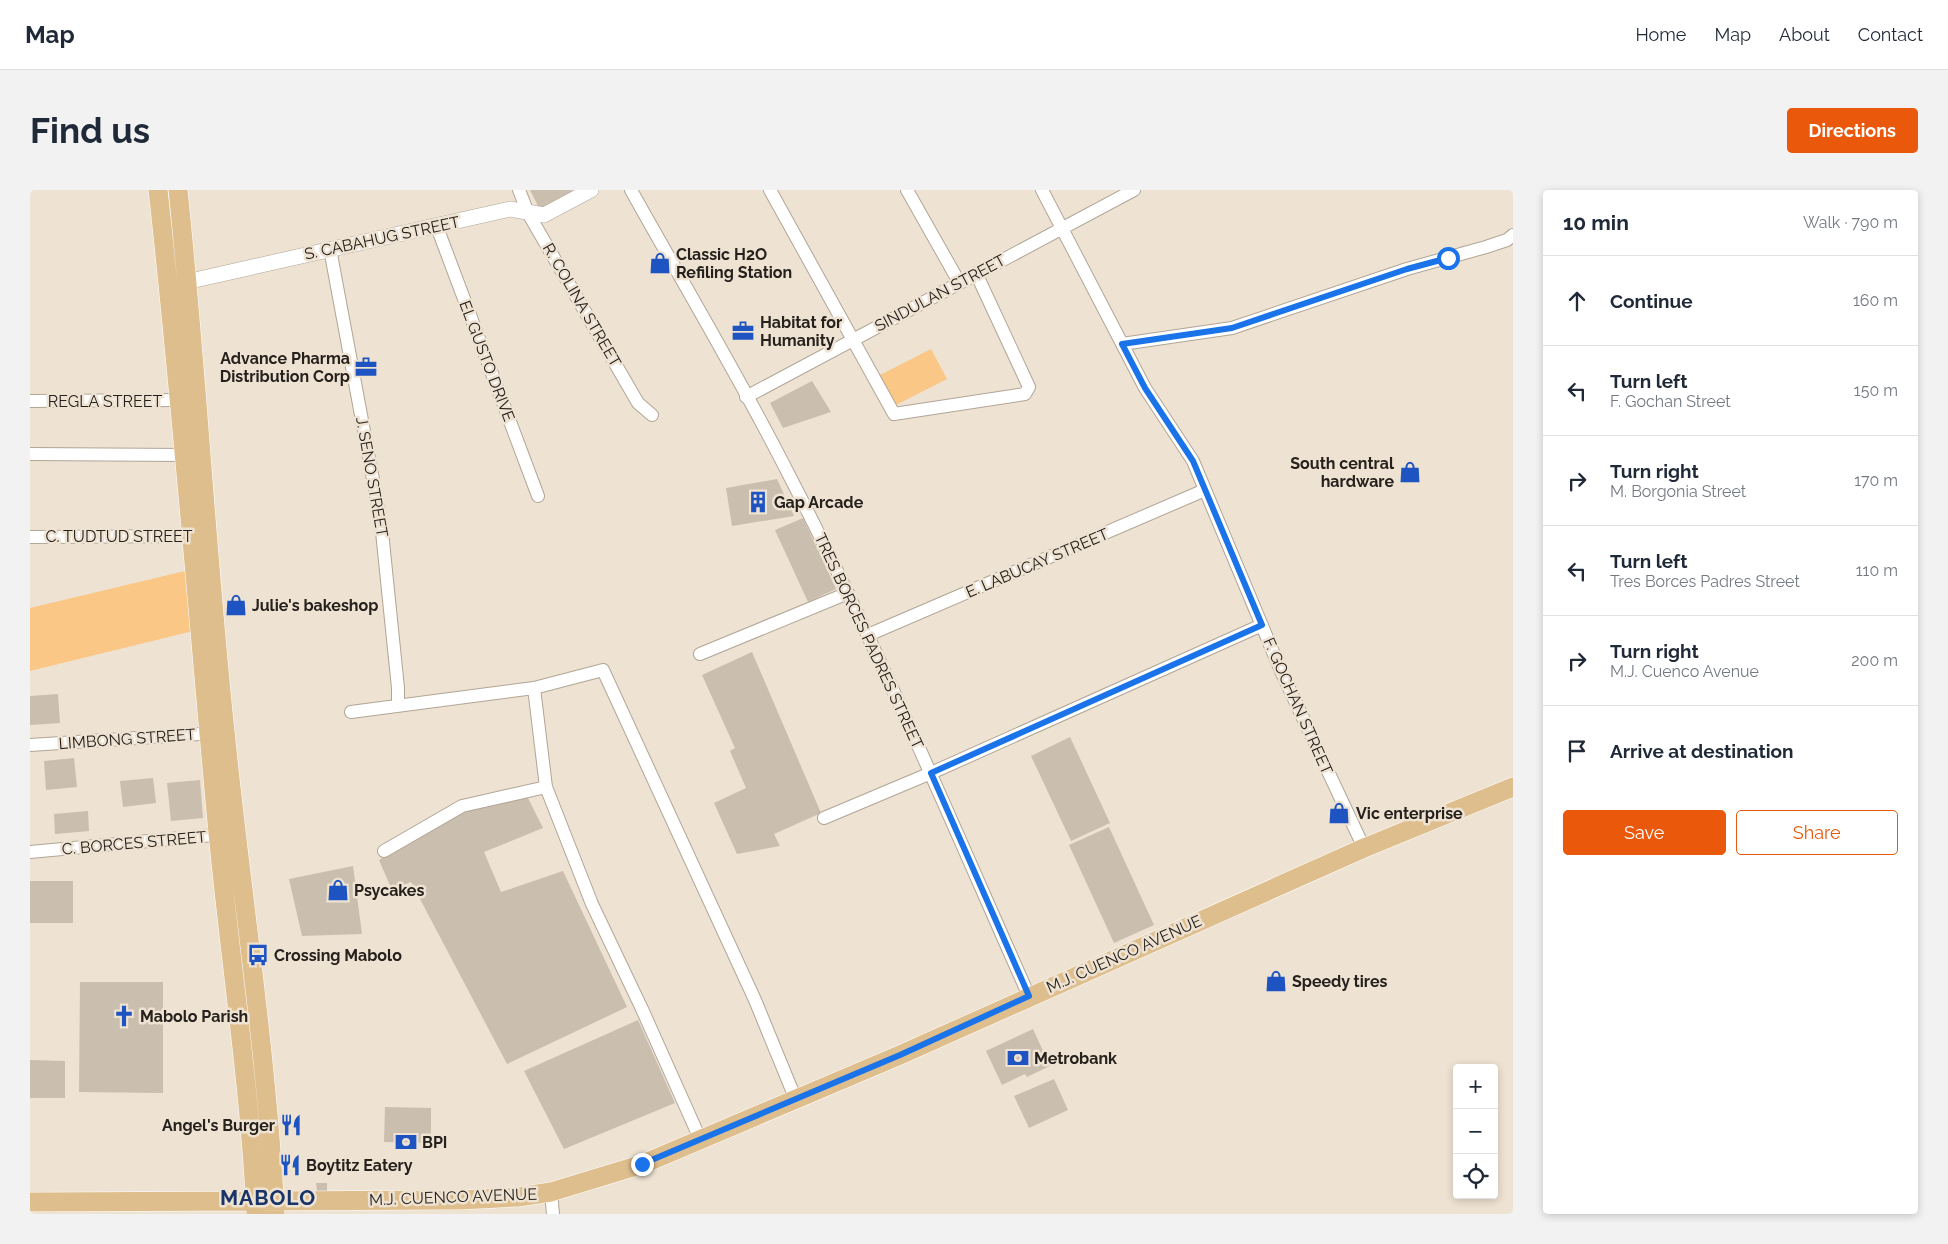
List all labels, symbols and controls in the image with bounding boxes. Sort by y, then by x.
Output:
text: Map [25,20,75,49]
text: Home [1635,24,1686,45]
text: Map [1714,24,1751,45]
text: About [1779,24,1830,45]
text: Contact [1858,24,1923,45]
button: Directions [1787,108,1918,153]
text: Find us [30,110,150,151]
text: 10 min [1563,210,1629,235]
street label: S. CABAHUG STREET [303,212,462,264]
text: Walk · 790 m [1803,213,1898,232]
street label: R. COLINA STREET [539,240,625,370]
place label: Classic H2O Refiling Station [676,245,792,282]
route start [1437,247,1460,270]
shop icon: Classic H2O Refiling Station [647,250,673,276]
street label: SINDULAN STREET [871,250,1009,335]
icon: ahead [1563,287,1591,315]
text: Continue [1610,290,1693,312]
text: 160 m [1853,291,1898,310]
street label: EL GUSTO DRIVE [455,298,519,424]
place label: Habitat for Humanity [760,313,842,350]
office icon: Habitat for Humanity [730,318,756,344]
place label: Advance Pharma Distribution Corp [220,349,350,386]
office icon: Advance Pharma Distribution Corp [353,354,379,380]
text: Turn left [1610,370,1687,392]
icon: left [1563,377,1591,405]
text: 150 m [1854,381,1898,400]
street label: REGLA STREET [48,392,162,411]
text: F. Gochan Street [1610,392,1731,411]
street label: J. SENO STREET [352,415,392,539]
place label: South central hardware [1290,454,1395,491]
shop icon: South central hardware [1397,459,1423,485]
text: Turn right [1610,460,1699,482]
icon: right [1563,467,1591,495]
text: 170 m [1854,471,1898,490]
text: M. Borgonia Street [1610,482,1746,501]
building icon: Gap Arcade [745,489,771,515]
place label: Gap Arcade [774,493,864,512]
street label: E. LABUCAY STREET [963,524,1111,602]
street label: C. TUDTUD STREET [45,527,193,546]
street label: TRES BORCES PADRES STREET [811,530,928,752]
text: Turn left [1610,550,1687,572]
icon: left [1563,557,1591,585]
text: 110 m [1856,561,1898,580]
text: Tres Borces Padres Street [1610,572,1800,591]
shop icon: Julie's bakeshop [223,592,249,618]
place label: Julie's bakeshop [252,596,378,615]
street label: F. GOCHAN STREET [1259,635,1337,778]
text: Turn right [1610,640,1699,662]
icon: right [1563,647,1591,675]
text: 200 m [1851,651,1898,670]
text: M.J. Cuenco Avenue [1610,662,1759,681]
street label: LIMBONG STREET [58,725,196,753]
icon: arrive [1563,737,1591,765]
text: Arrive at destination [1610,740,1794,762]
shop icon: Vic enterprise [1326,800,1352,826]
place label: Vic enterprise [1356,804,1463,823]
button: Save [1563,810,1726,855]
button: Share [1736,810,1898,855]
street label: C. BORCES STREET [61,827,207,859]
shop icon: Psycakes [325,877,351,903]
place label: Psycakes [354,881,424,900]
street label: M.J. CUENCO AVENUE [1043,911,1205,997]
bus stop icon: Crossing Mabolo [245,942,271,968]
place label: Crossing Mabolo [274,946,402,965]
shop icon: Speedy tires [1263,968,1289,994]
place label: Speedy tires [1292,972,1387,991]
church icon: Mabolo Parish [111,1003,137,1029]
place label: Mabolo Parish [140,1007,248,1026]
bank icon: Metrobank [1005,1045,1031,1071]
place label: Metrobank [1034,1049,1117,1068]
map controls [1453,1064,1498,1199]
button: + [1453,1064,1498,1109]
button: − [1453,1109,1498,1154]
restaurant icon: Angel's Burger [278,1112,304,1138]
place label: Angel's Burger [162,1116,275,1135]
bank icon: BPI [393,1129,419,1155]
place label: BPI [422,1133,447,1152]
restaurant icon: Boytitz Eatery [277,1152,303,1178]
route end [631,1153,654,1176]
button: locate [1453,1154,1498,1199]
place label: Boytitz Eatery [306,1156,413,1175]
district label: MABOLO [220,1185,316,1210]
street label: M.J. CUENCO AVENUE [369,1185,538,1209]

